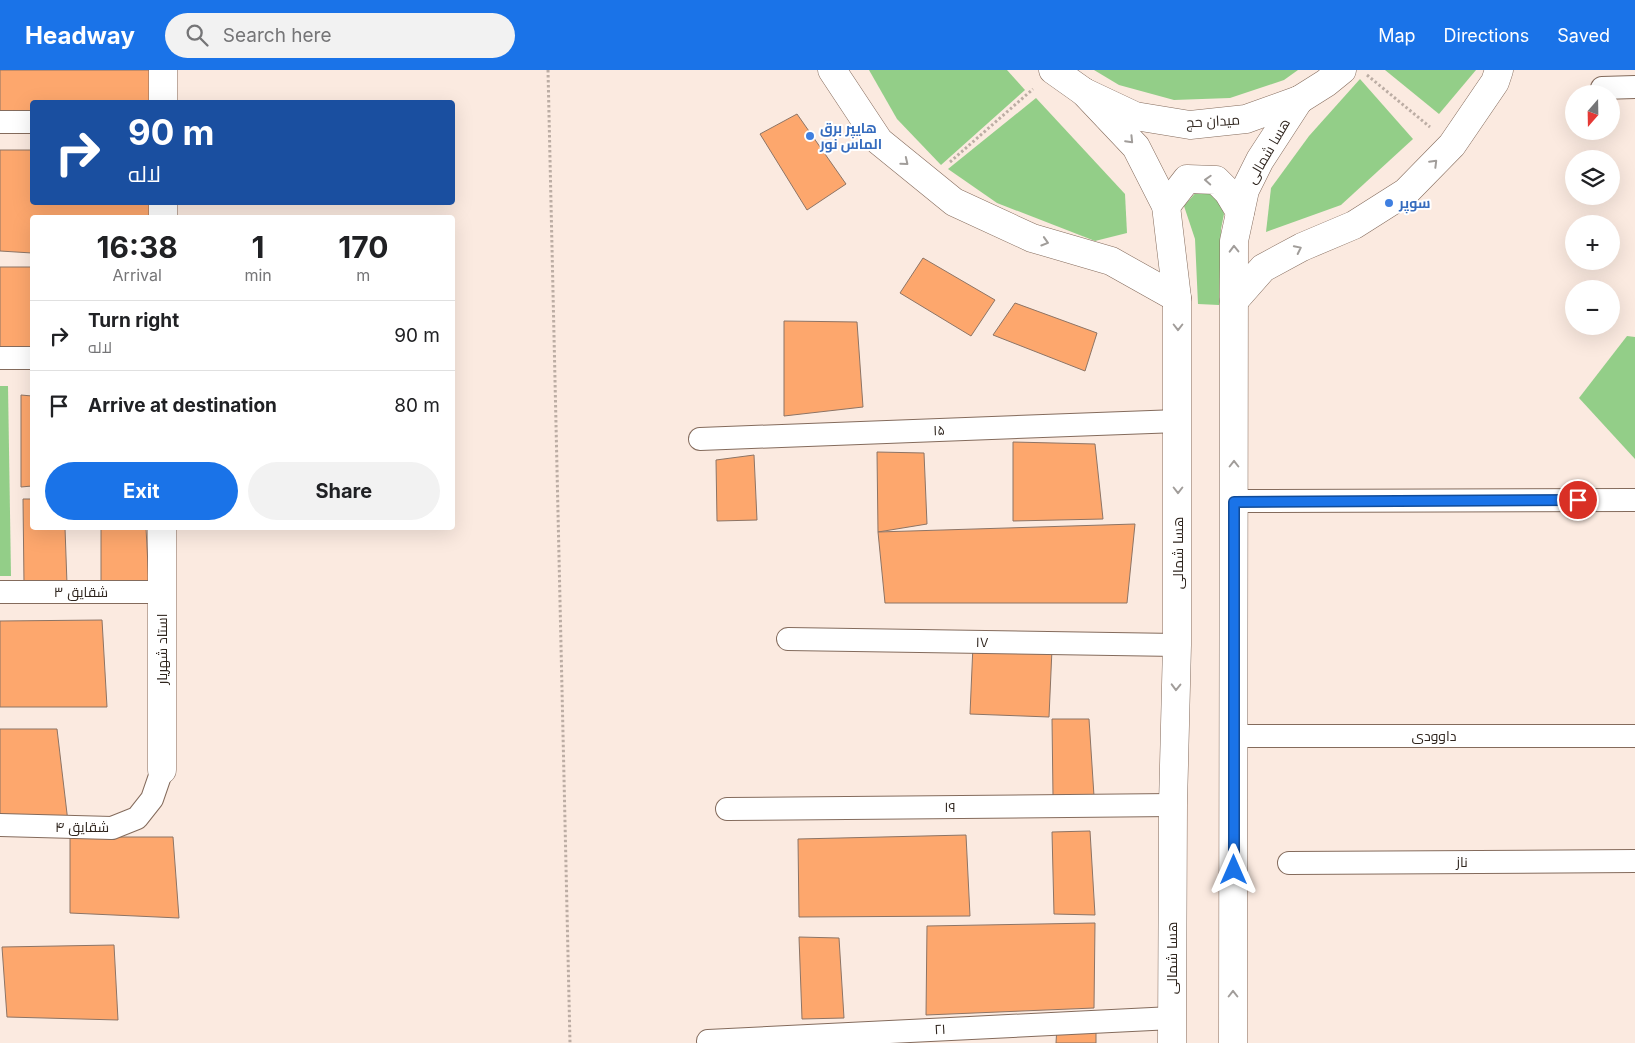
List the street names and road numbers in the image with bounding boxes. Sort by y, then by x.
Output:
street label: میدان حج [1185,111,1241,131]
street label: هسا شمالی [1242,115,1293,186]
street label: ۱۵ [933,421,945,438]
street label: هسا شمالی [1169,517,1186,589]
street label: شقایق ۳ [54,583,108,601]
street label: استاد شهریار [153,614,170,685]
street label: ۱۷ [975,633,989,650]
street label: داوودی [1411,727,1457,744]
street label: ۱۹ [944,798,956,815]
street label: شقایق ۴ [55,818,109,836]
street label: ناز [1455,853,1468,870]
street label: هسا شمالی [1163,922,1180,994]
street label: ۲۱ [934,1020,946,1037]

